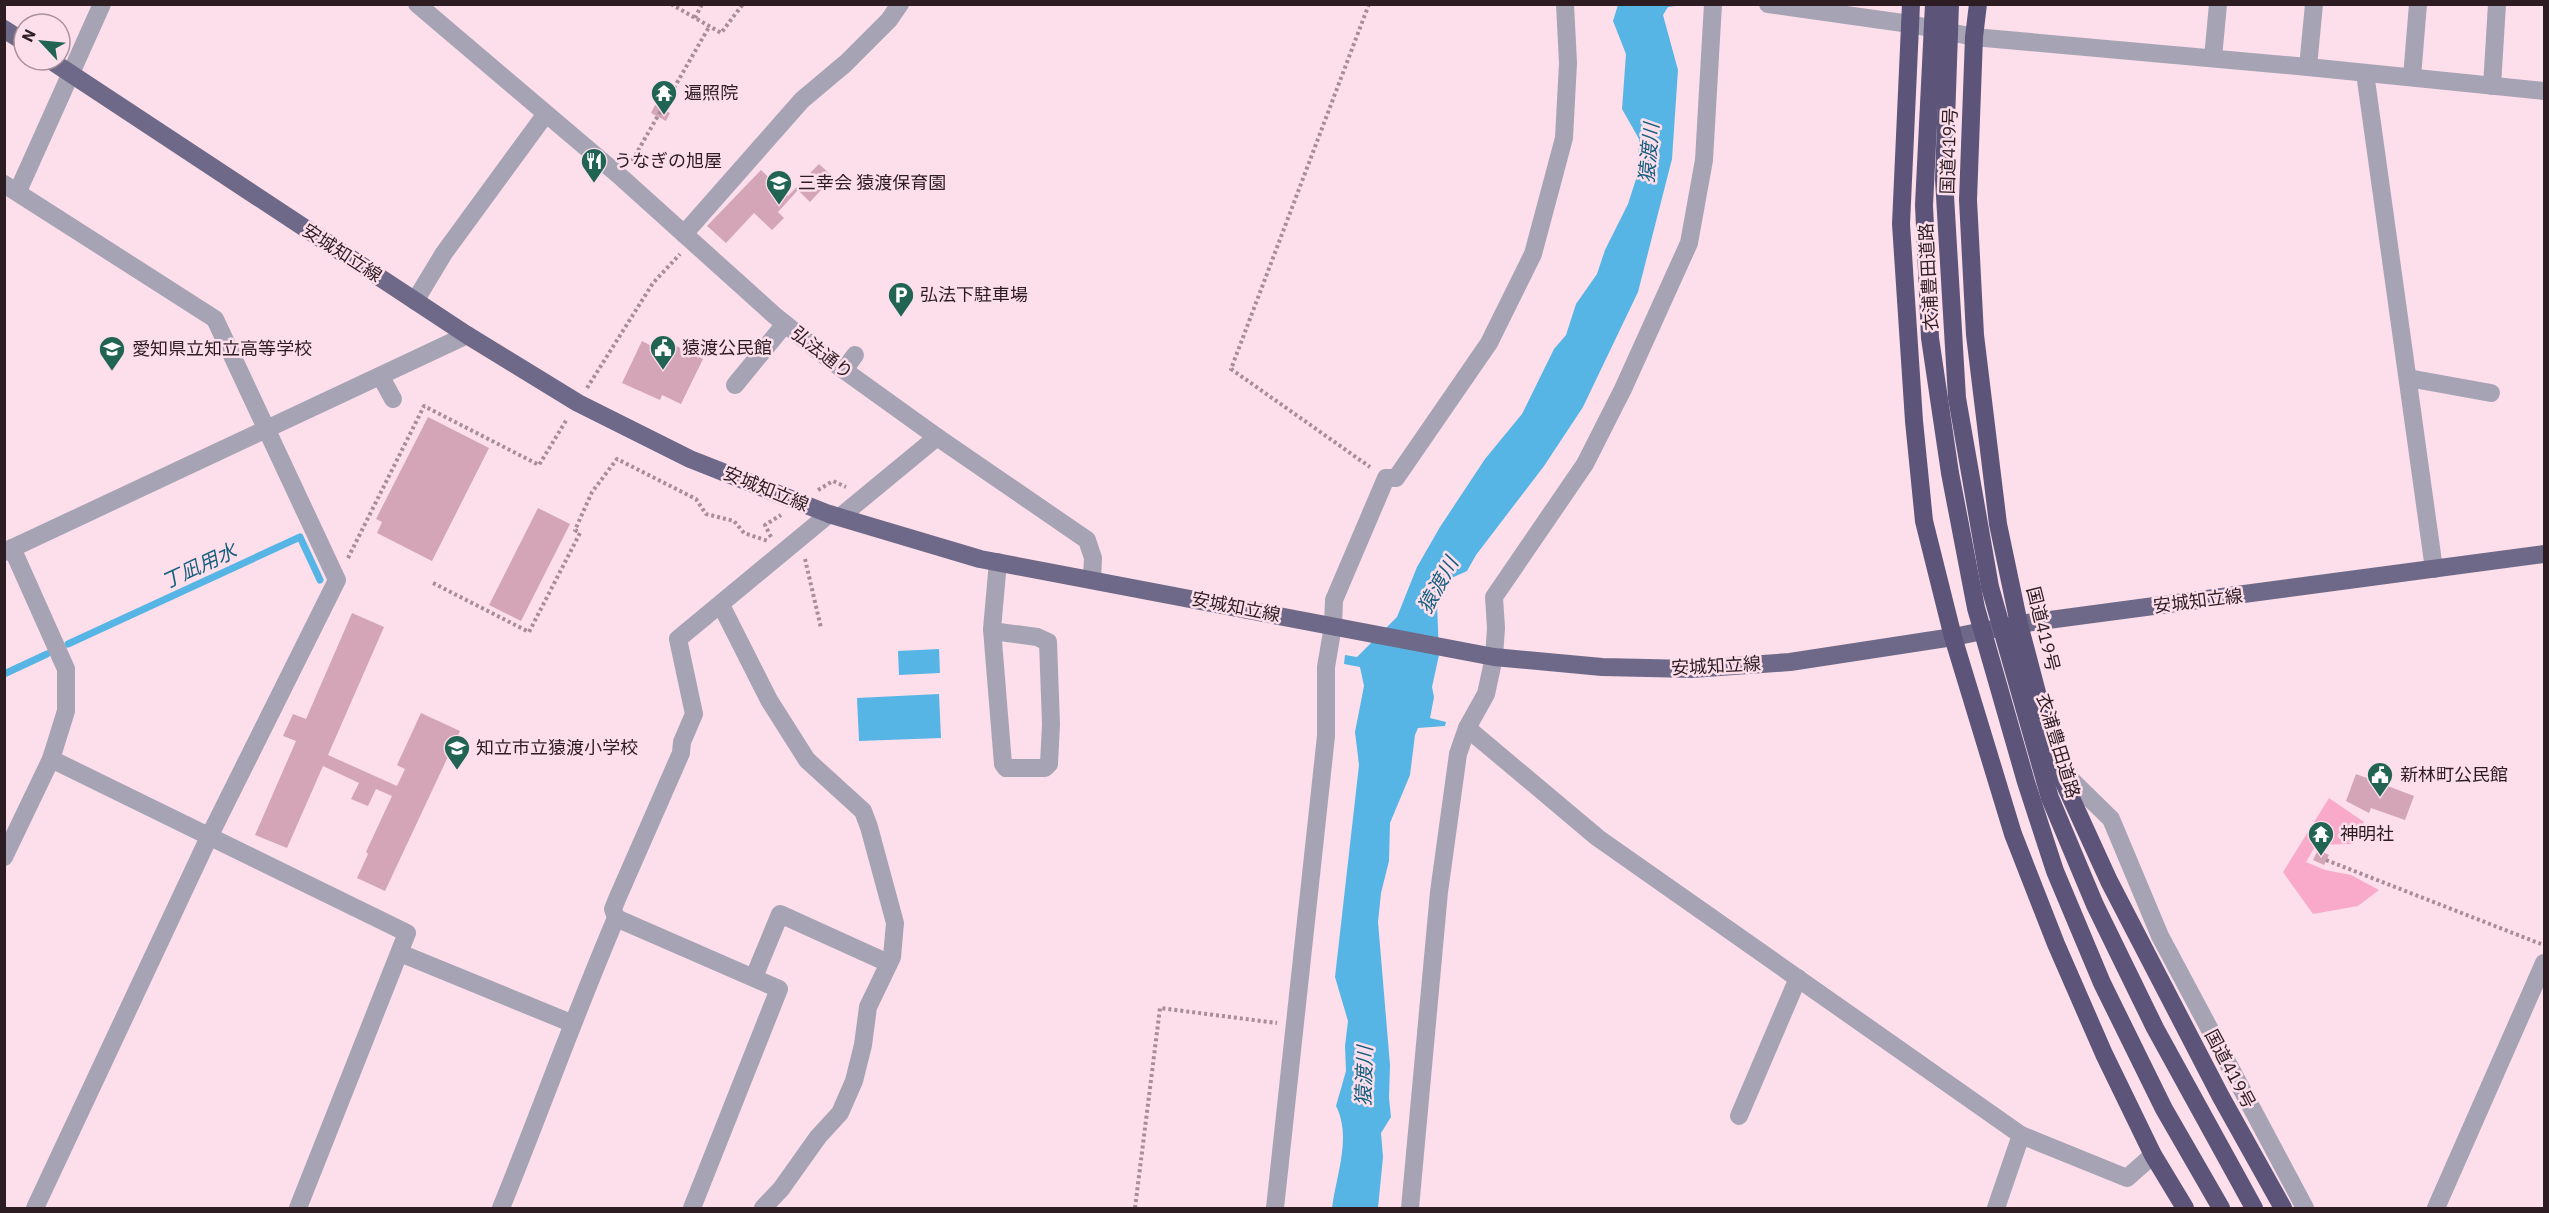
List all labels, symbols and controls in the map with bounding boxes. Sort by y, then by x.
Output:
north arrow [12,12,72,72]
text: N [17,26,40,45]
temple icon: 遍照院 [649,78,679,116]
place label: 遍照院 [684,81,738,104]
street label: 国道419号 [1935,107,1962,195]
water label: 猿渡川 [1632,120,1665,184]
restaurant icon: うなぎの旭屋 [579,146,609,184]
place label: うなぎの旭屋 [614,149,722,172]
school or university icon: 三幸会 猿渡保育園 [764,168,794,206]
place label: 三幸会 猿渡保育園 [798,171,946,194]
street label: 安城知立線 [298,218,386,287]
street label: 衣浦豊田道路 [1914,222,1943,332]
parking icon: 弘法下駐車場 [886,280,916,318]
place label: 弘法下駐車場 [920,283,1028,306]
street label: 弘法通り [787,321,858,384]
public building icon: 猿渡公民館 [648,333,678,371]
school or university icon: 愛知県立知立高等学校 [97,334,127,372]
place label: 猿渡公民館 [682,336,772,359]
place label: 愛知県立知立高等学校 [132,337,312,360]
street label: 安城知立線 [720,461,812,516]
water label: 丁凪用水 [157,536,243,595]
water label: 猿渡川 [1411,550,1465,618]
street label: 国道419号 [2022,584,2065,674]
street label: 安城知立線 [2152,584,2244,617]
street label: 安城知立線 [1190,587,1282,626]
street label: 安城知立線 [1670,652,1762,679]
street label: 衣浦豊田道路 [2032,691,2085,801]
school or university icon: 知立市立猿渡小学校 [442,733,472,771]
place label: 知立市立猿渡小学校 [476,736,638,759]
public building icon: 新林町公民館 [2365,760,2395,798]
place label: 新林町公民館 [2400,763,2508,786]
temple icon: 神明社 [2306,819,2336,857]
place label: 神明社 [2340,822,2394,845]
street label: 国道419号 [2200,1025,2261,1112]
water label: 猿渡川 [1349,1044,1378,1106]

